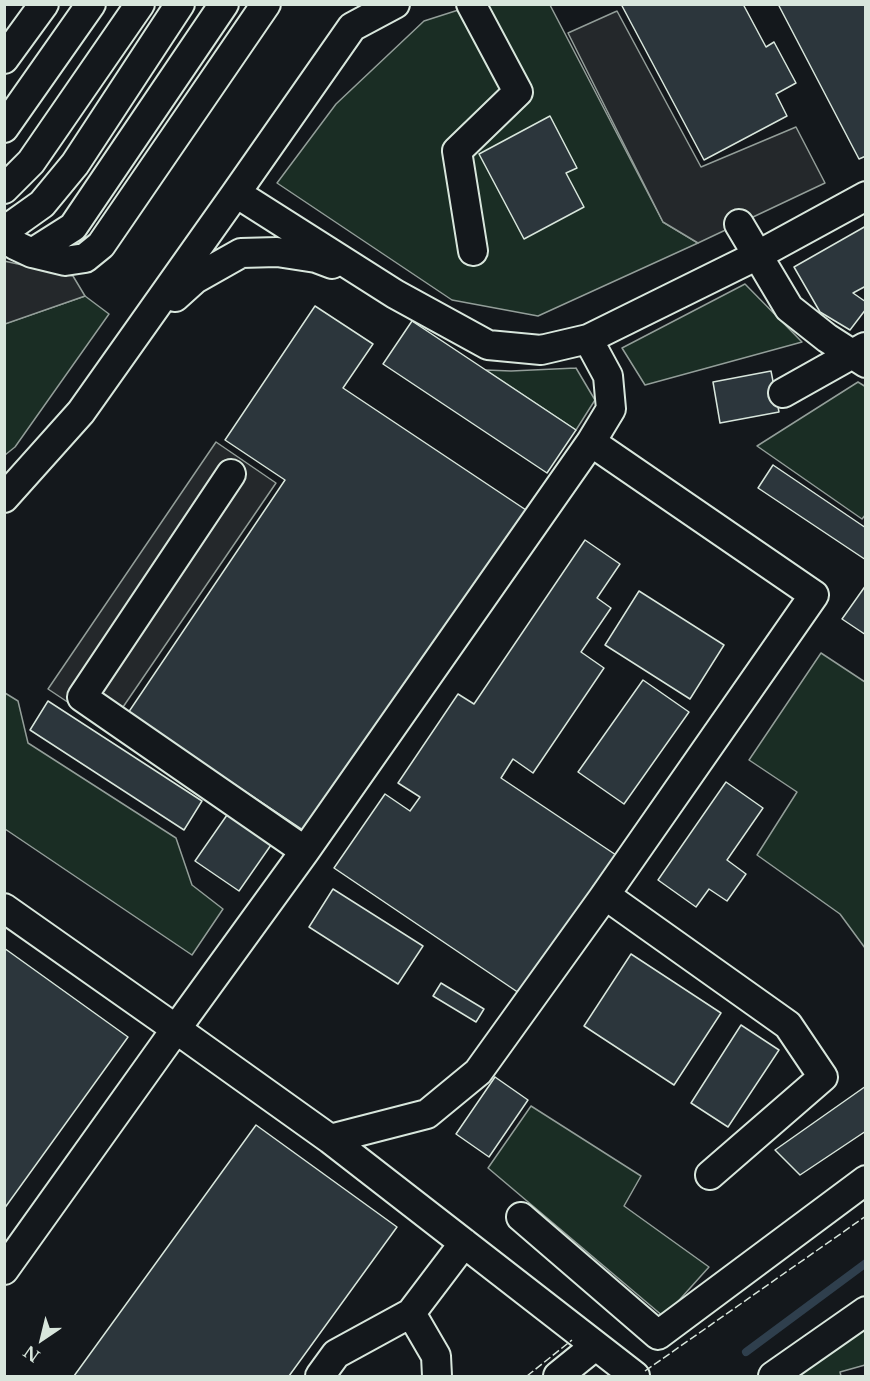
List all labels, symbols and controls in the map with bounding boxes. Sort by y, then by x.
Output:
north arrow [12,1309,72,1369]
text: N [20,1341,44,1366]

